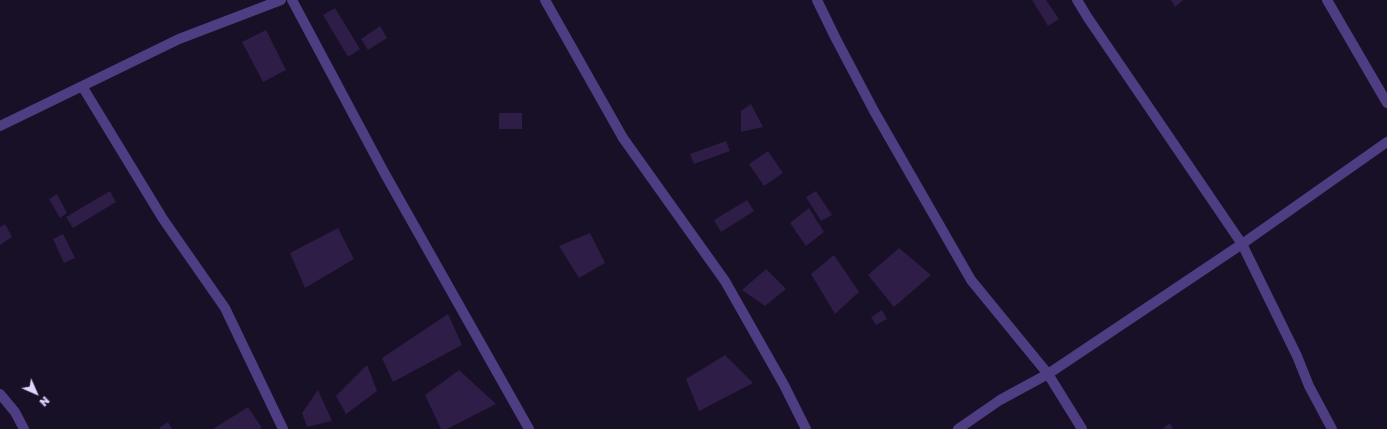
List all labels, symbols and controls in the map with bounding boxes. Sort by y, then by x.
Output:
north arrow [16,373,56,413]
text: N [37,394,52,409]

